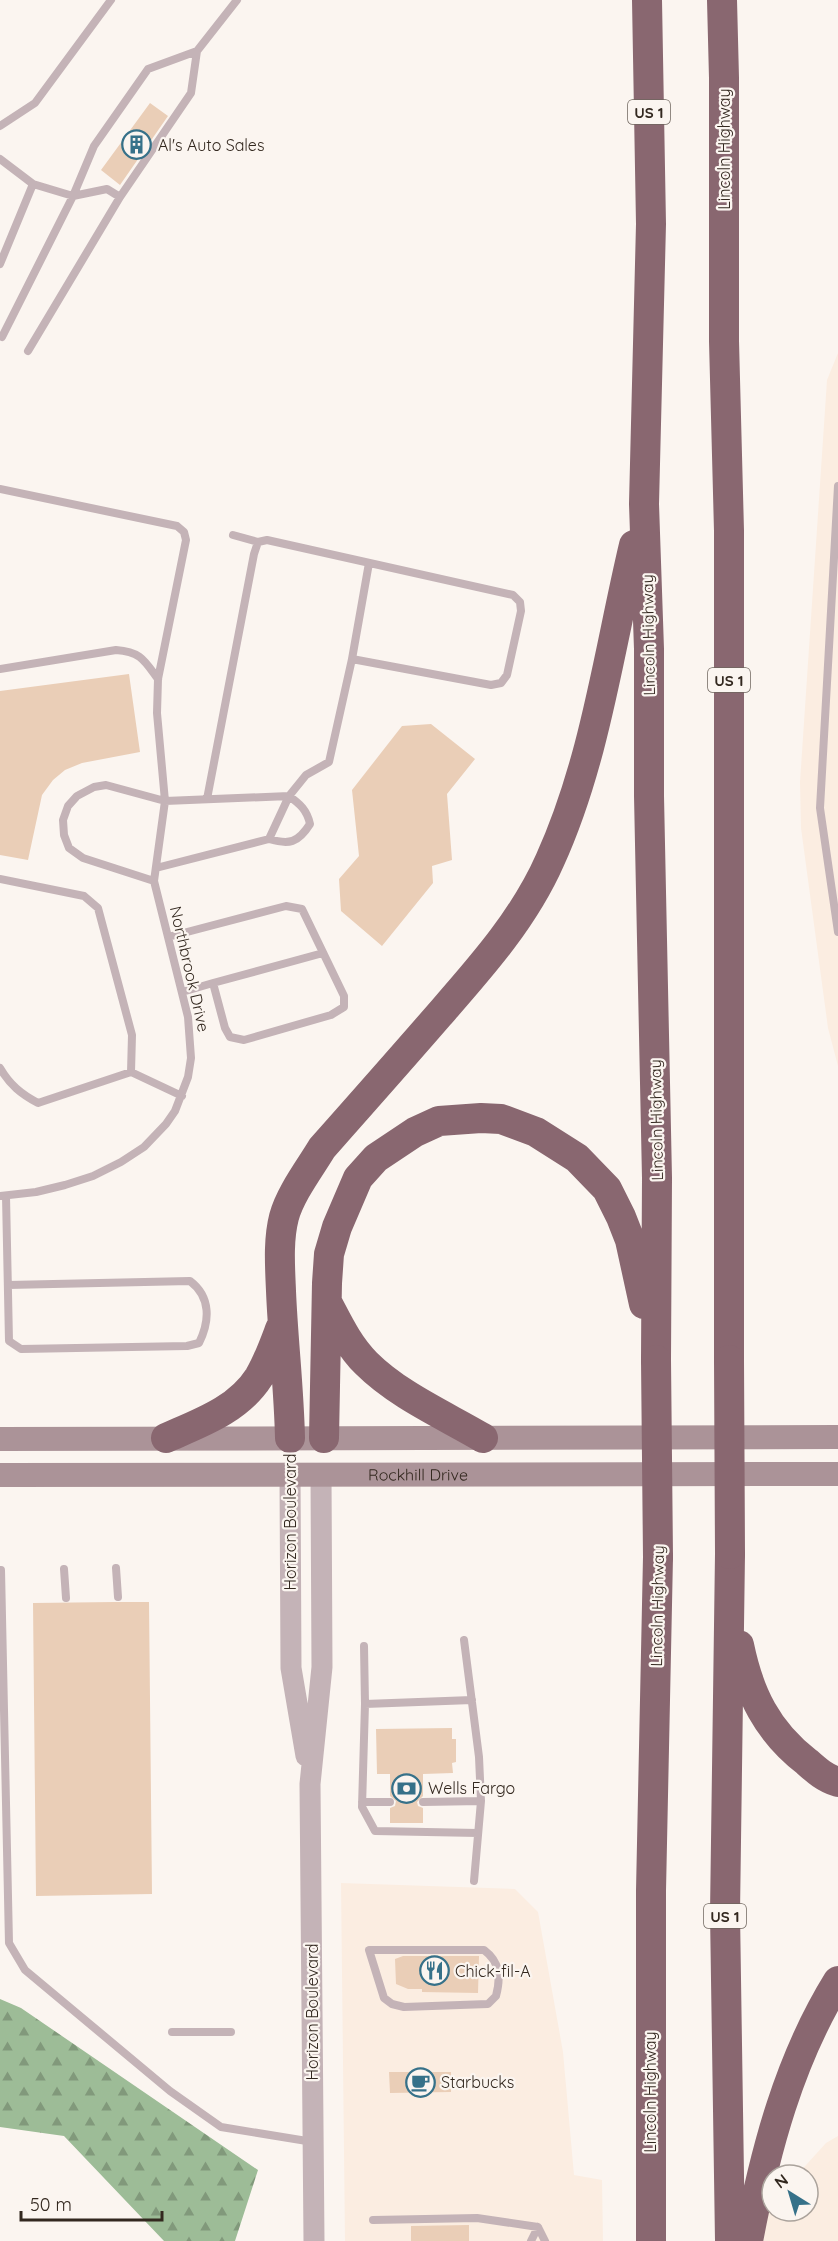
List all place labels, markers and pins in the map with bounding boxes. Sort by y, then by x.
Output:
building icon: Al's Auto Sales [121,129,153,161]
place label: Al's Auto Sales [158,135,264,155]
bank icon: Wells Fargo [391,1772,423,1804]
place label: Wells Fargo [428,1778,515,1798]
restaurant icon: Chick-fil-A [418,1955,450,1987]
place label: Chick-fil-A [455,1961,531,1981]
cafe icon: Starbucks [404,2066,436,2098]
place label: Starbucks [441,2072,514,2092]

